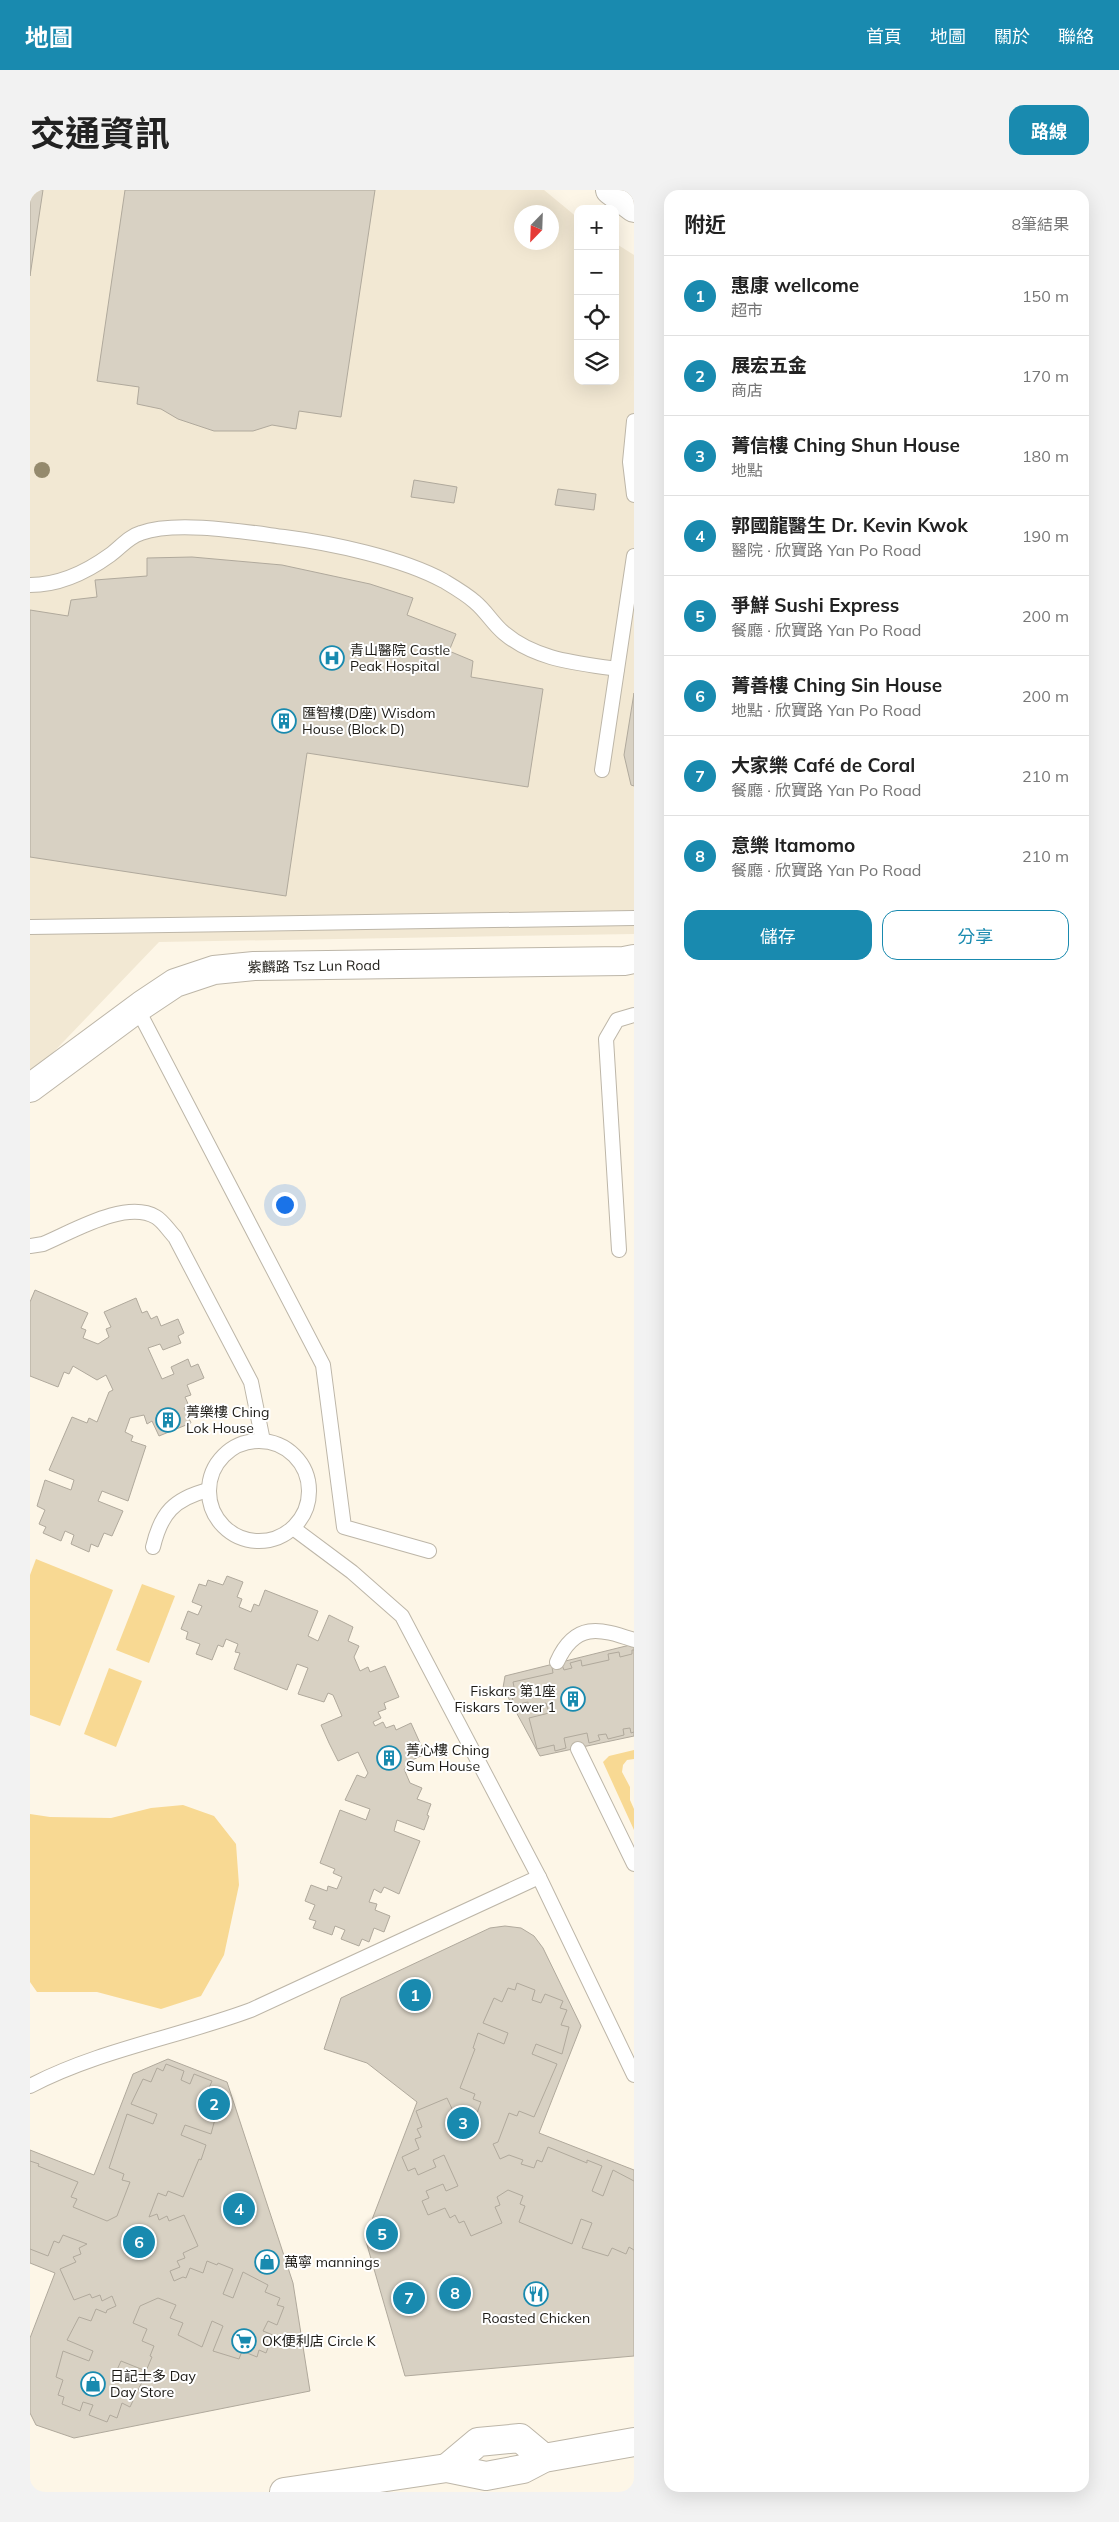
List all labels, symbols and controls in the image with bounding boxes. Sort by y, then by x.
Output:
text: 地圖 [25,22,73,52]
text: 首頁 [866,25,902,48]
text: 地圖 [930,25,966,48]
text: 關於 [994,25,1030,48]
text: 聯絡 [1058,25,1094,48]
button: 路線 [1009,105,1089,155]
text: 交通資訊 [30,111,170,155]
north arrow [514,205,559,250]
map controls [574,205,619,385]
button: + [574,205,619,250]
text: 附近 [684,211,726,237]
text: 8筆結果 [1011,214,1069,234]
button: − [574,250,619,295]
text: 惠康 wellcome [731,273,859,297]
text: 1 [695,286,705,306]
text: 150 m [1022,286,1069,306]
button: locate [574,295,619,340]
text: 超市 [731,300,763,320]
button: layers [574,340,619,385]
text: 展宏五金 [731,353,807,377]
text: 2 [695,366,705,386]
text: 170 m [1022,366,1069,386]
text: 商店 [731,380,763,400]
text: 菁信樓 Ching Shun House [731,433,960,457]
text: 3 [695,446,705,466]
text: 180 m [1022,446,1069,466]
text: 地點 [731,460,763,480]
text: 郭國龍醫生 Dr. Kevin Kwok [731,513,968,537]
text: 4 [695,526,705,546]
text: 190 m [1022,526,1069,546]
text: 醫院 · 欣寶路 Yan Po Road [731,540,921,560]
text: 爭鮮 Sushi Express [731,593,899,617]
text: 5 [695,606,705,626]
text: 200 m [1022,606,1069,626]
text: 餐廳 · 欣寶路 Yan Po Road [731,620,921,640]
place label: 青山醫院 Castle Peak Hospital [350,641,450,675]
hospital icon: 青山醫院 Castle Peak Hospital [319,645,345,671]
text: 菁善樓 Ching Sin House [731,673,942,697]
text: 6 [695,686,705,706]
text: 200 m [1022,686,1069,706]
text: 地點 · 欣寶路 Yan Po Road [731,700,921,720]
place label: 匯智樓(D座) Wisdom House (Block D) [302,704,436,738]
building icon: 匯智樓(D座) Wisdom House (Block D) [271,708,297,734]
text: 大家樂 Café de Coral [731,753,915,777]
text: 7 [695,766,705,786]
text: 210 m [1022,766,1069,786]
text: 餐廳 · 欣寶路 Yan Po Road [731,780,921,800]
text: 意樂 Itamomo [731,833,855,857]
text: 8 [695,846,705,866]
text: 210 m [1022,846,1069,866]
text: 餐廳 · 欣寶路 Yan Po Road [731,860,921,880]
button: 儲存 [684,910,872,960]
button: 分享 [882,910,1069,960]
street label: 紫麟路 Tsz Lun Road [248,956,380,976]
your location [272,1192,298,1218]
place label: 菁樂樓 Ching Lok House [186,1403,269,1437]
building icon: 菁樂樓 Ching Lok House [155,1407,181,1433]
place label: Fiskars 第1座 Fiskars Tower 1 [455,1682,556,1716]
building icon: Fiskars 第1座 Fiskars Tower 1 [560,1686,586,1712]
place label: 菁心樓 Ching Sum House [406,1741,489,1775]
building icon: 菁心樓 Ching Sum House [376,1745,402,1771]
pin: 1 [399,1976,431,2014]
pin: 2 [198,2085,230,2123]
pin: 3 [447,2104,479,2142]
pin: 4 [223,2190,255,2228]
pin: 5 [366,2215,398,2253]
pin: 6 [123,2223,155,2261]
shop icon: 萬寧 mannings [254,2249,280,2275]
place label: 萬寧 mannings [284,2253,380,2271]
pin: 8 [439,2274,471,2312]
pin: 7 [393,2279,425,2317]
restaurant icon: Roasted Chicken [523,2281,549,2307]
place label: Roasted Chicken [482,2309,590,2327]
supermarket icon: OK便利店 Circle K [231,2328,257,2354]
place label: OK便利店 Circle K [262,2332,377,2350]
place label: 日記士多 Day Day Store [110,2367,196,2401]
shop icon: 日記士多 Day Day Store [80,2371,106,2397]

